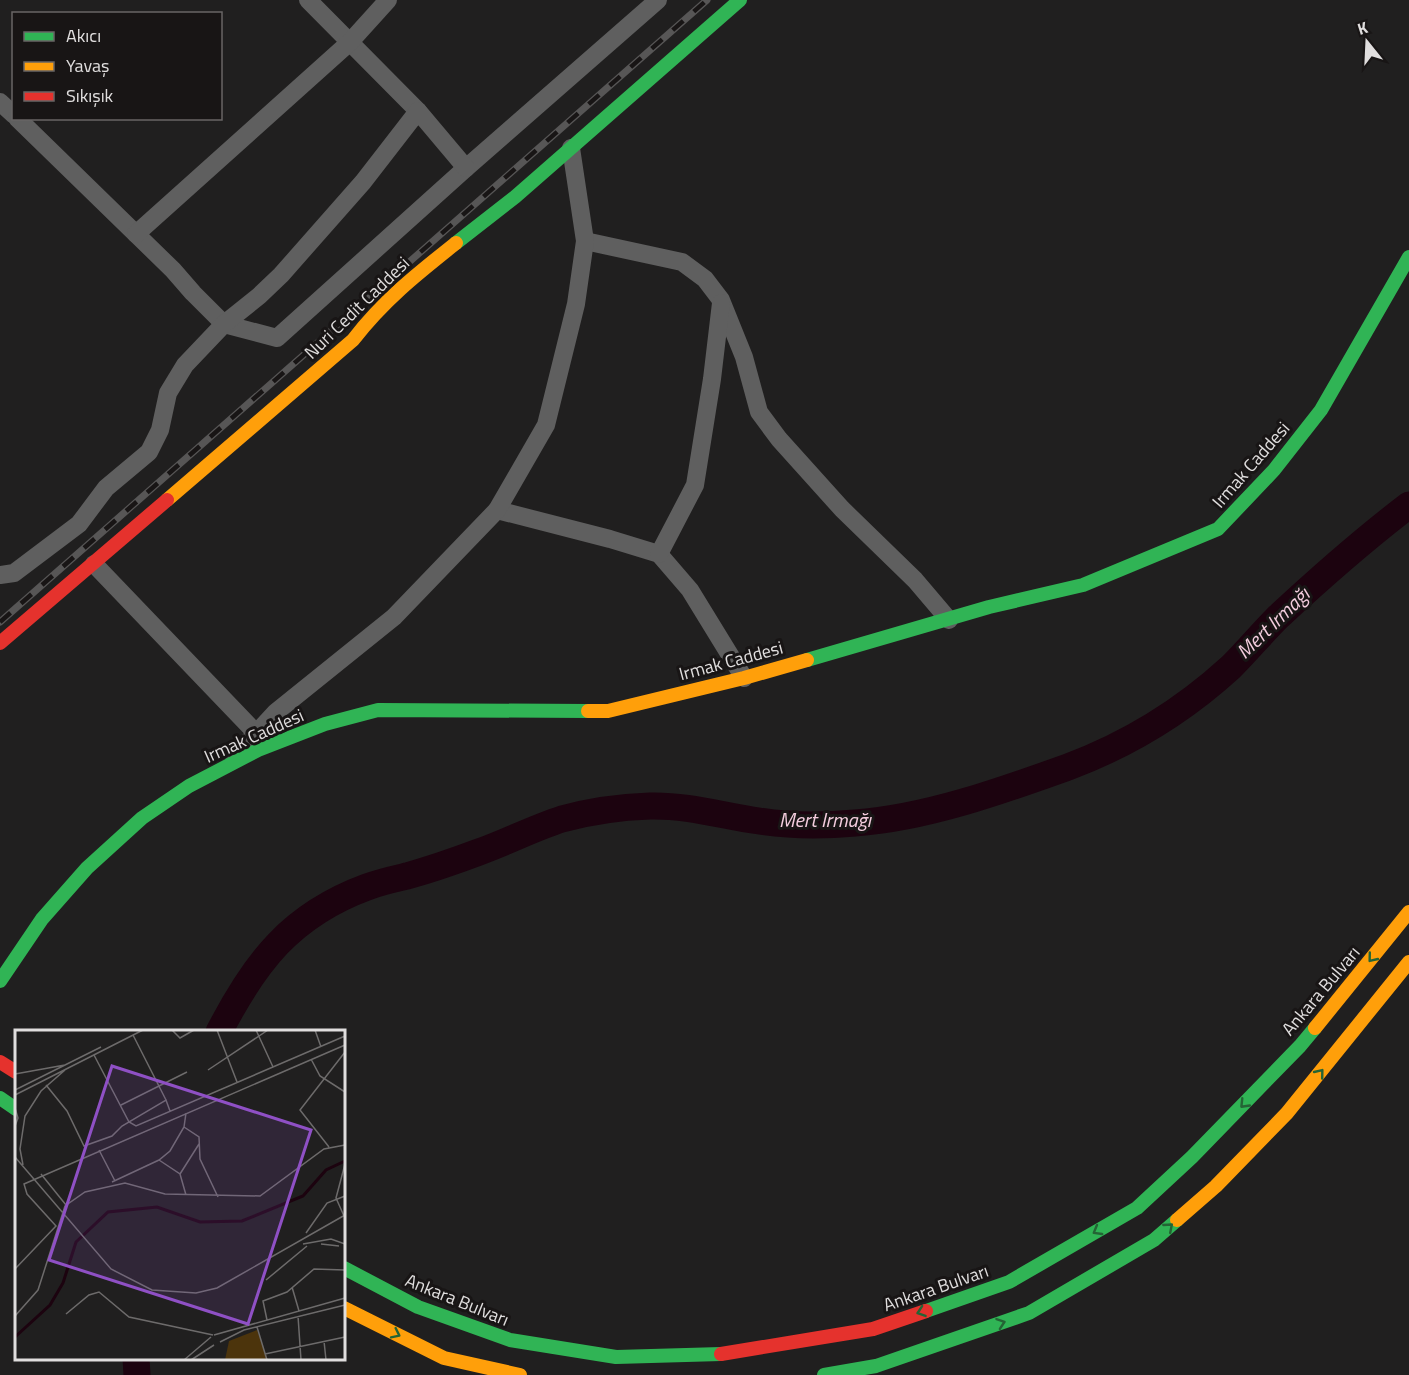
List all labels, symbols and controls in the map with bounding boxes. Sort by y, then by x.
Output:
legend [12,12,222,120]
north arrow [1337,12,1397,72]
text: K [1354,15,1371,41]
text: Akıcı [66,22,101,49]
text: Yavaş [66,52,109,79]
text: Sıkışık [66,82,114,109]
street label: Nuri Cedit Caddesi [298,250,416,365]
street label: Irmak Caddesi [1205,416,1296,514]
water label: Mert Irmağı [1229,578,1318,666]
street label: Irmak Caddesi [676,634,786,687]
street label: Irmak Caddesi [200,702,308,770]
water label: Mert Irmağı [779,804,873,835]
street label: Ankara Bulvarı [1275,940,1366,1041]
one-way arrow [1368,951,1379,962]
inset map [15,1030,345,1360]
one-way arrow [1313,1068,1324,1079]
one-way arrow [1240,1097,1251,1108]
one-way arrow [1162,1223,1173,1234]
one-way arrow [1093,1224,1103,1235]
street label: Ankara Bulvarı [880,1257,992,1318]
street label: Ankara Bulvarı [401,1266,513,1333]
one-way arrow [916,1305,927,1318]
one-way arrow [995,1317,1006,1330]
one-way arrow [390,1327,401,1339]

